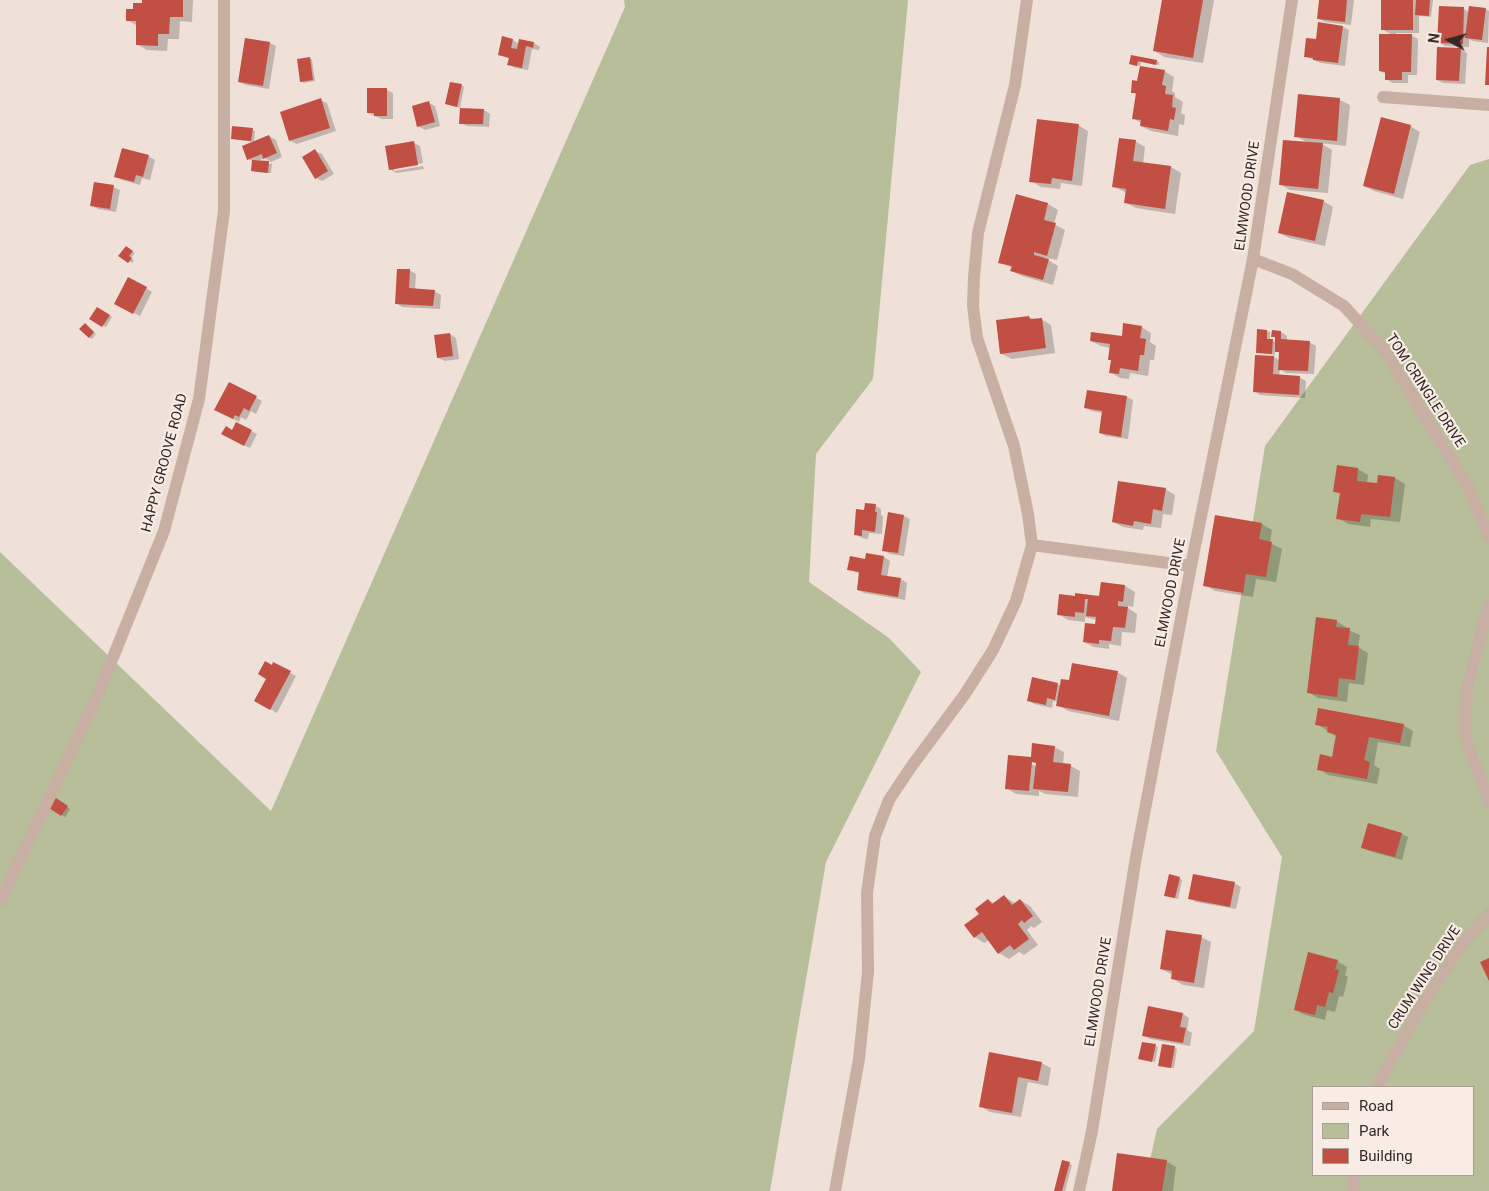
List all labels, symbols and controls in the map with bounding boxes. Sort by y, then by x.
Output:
north arrow [1424,15,1474,65]
text: N [1426,32,1443,44]
street label: ELMWOOD DRIVE [1232,140,1264,252]
street label: TOM CRINGLE DRIVE [1382,331,1468,451]
street label: HAPPY GROOVE ROAD [138,392,192,534]
street label: ELMWOOD DRIVE [1152,537,1190,649]
street label: CRUM WING DRIVE [1385,923,1465,1033]
street label: ELMWOOD DRIVE [1082,936,1116,1048]
legend [1312,1086,1474,1176]
text: Road [1359,1097,1393,1115]
text: Park [1359,1122,1389,1140]
text: Building [1359,1147,1413,1165]

